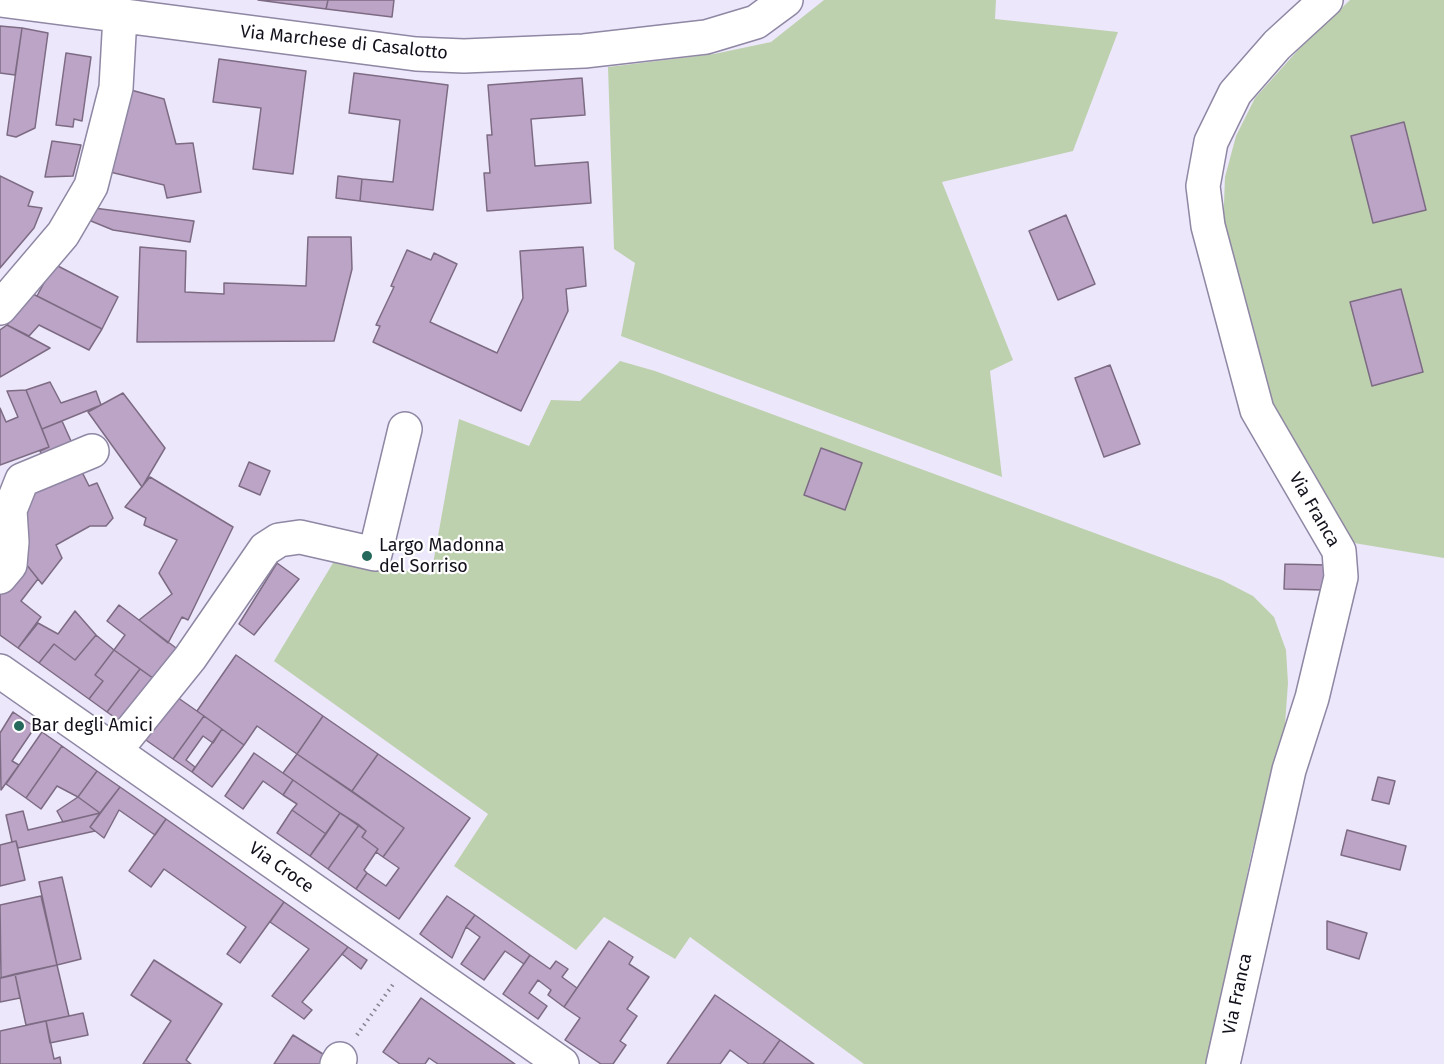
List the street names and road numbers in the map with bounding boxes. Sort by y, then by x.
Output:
street label: Via Marchese di Casalotto [239,21,449,65]
street label: Via Franca [1284,469,1344,551]
street label: Via Croce [244,838,318,898]
street label: Via Franca [1219,951,1257,1037]

